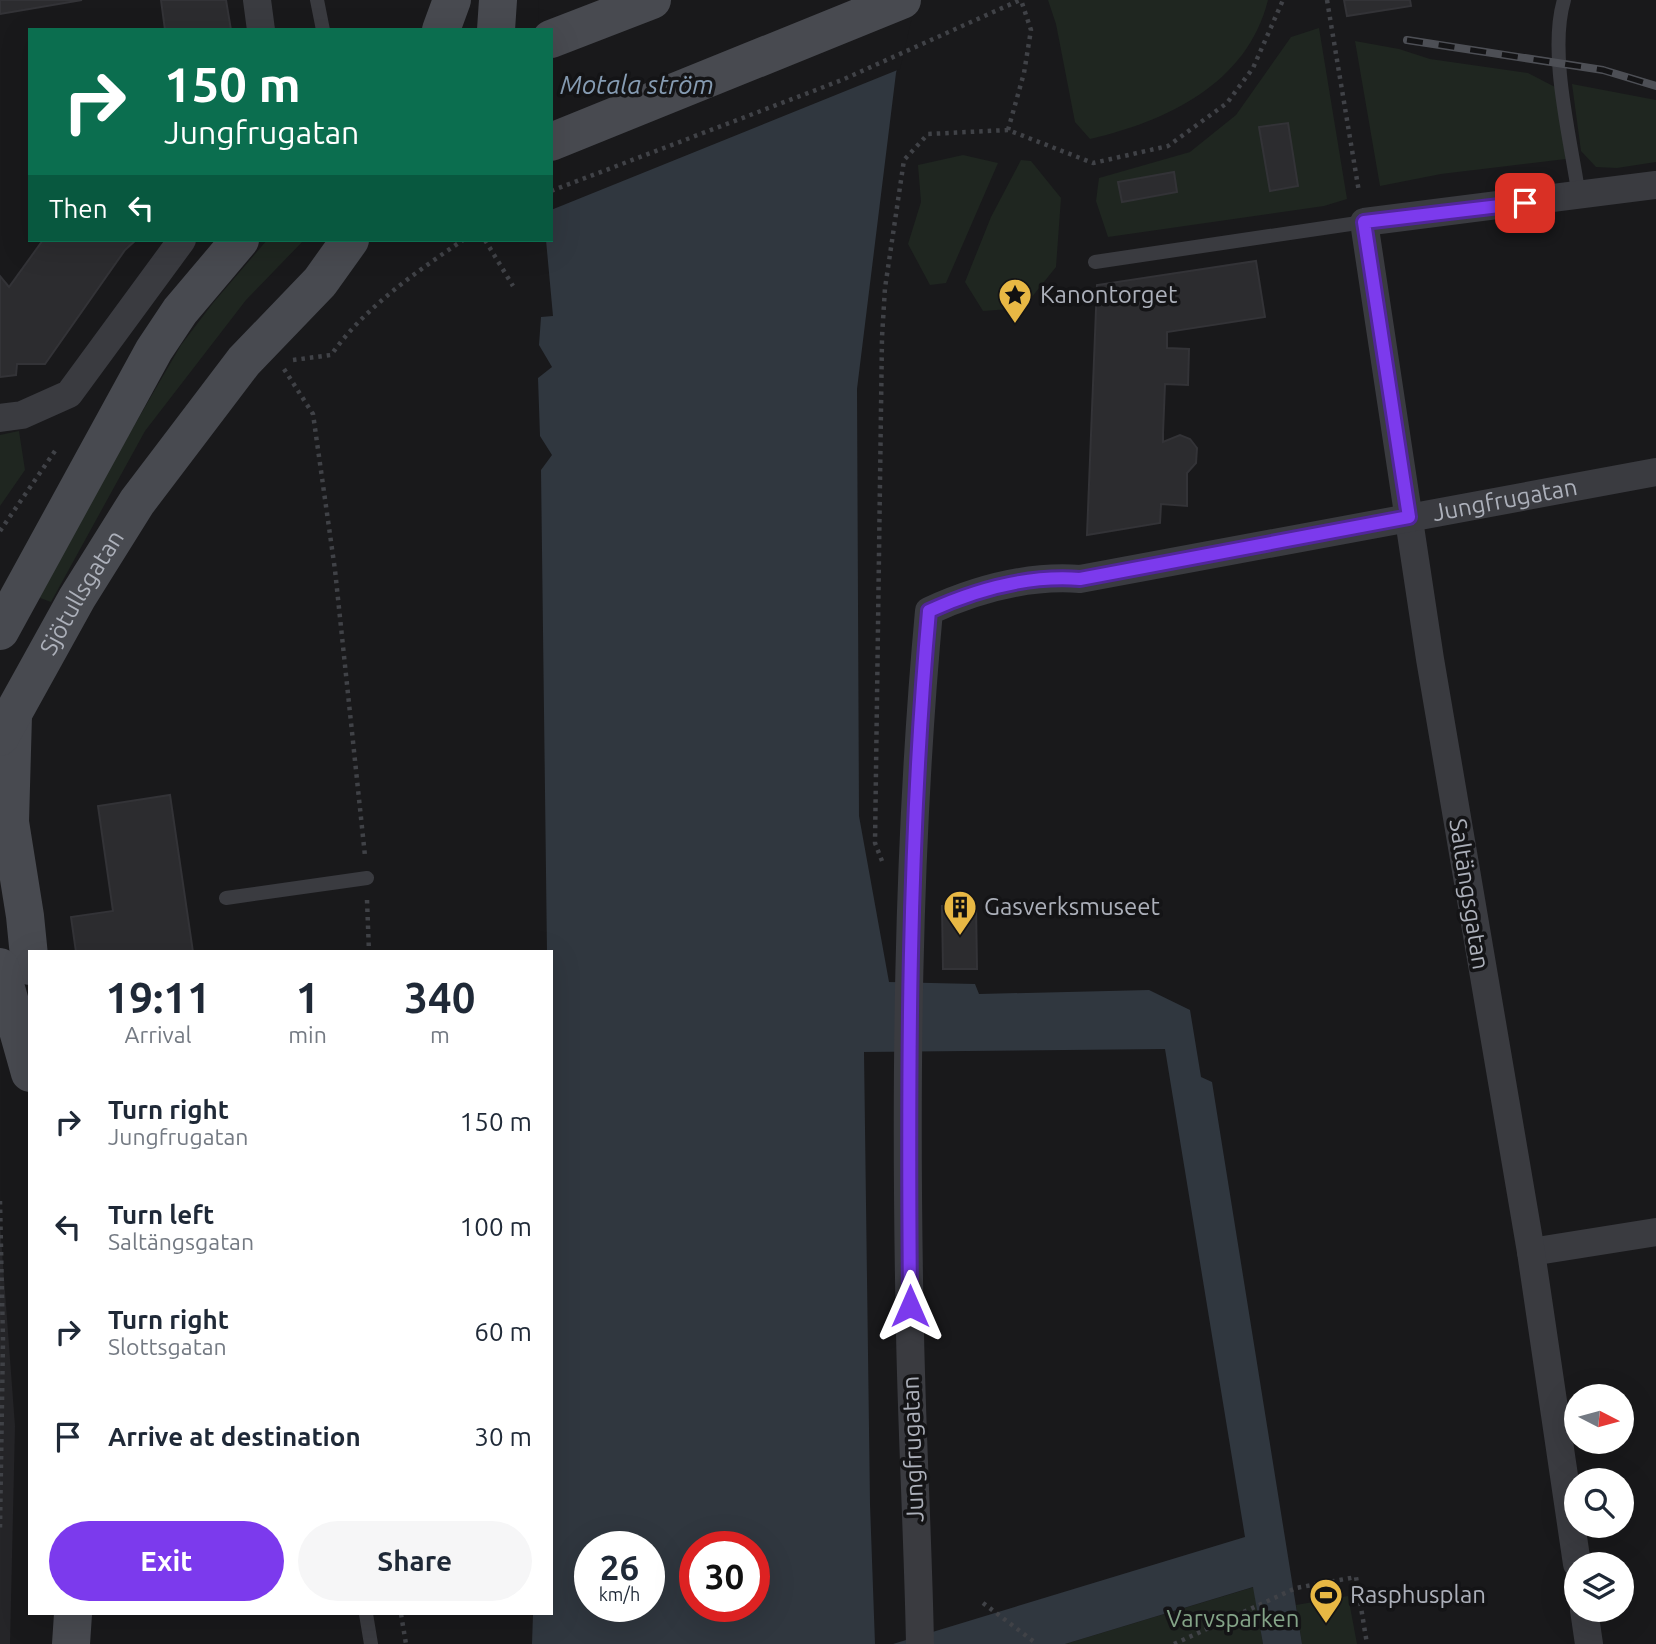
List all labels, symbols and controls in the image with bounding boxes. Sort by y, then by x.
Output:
icon: right [49,56,140,147]
text: 150 m [164,56,301,111]
water label: Motala ström [560,70,714,99]
text: Jungfrugatan [164,114,359,150]
pin [1495,173,1555,233]
icon: arrive [1506,184,1544,222]
icon: left [122,189,160,227]
text: Then [49,194,108,223]
place icon: Kanontorget [996,276,1034,325]
place label: Kanontorget [1040,281,1178,308]
street label: Jungfrugatan [1430,473,1579,526]
street label: Sjötullsgatan [34,525,129,659]
street label: Saltängsgatan [1444,817,1495,971]
building icon: Gasverksmuseet [941,888,979,937]
place label: Gasverksmuseet [984,893,1161,920]
text: 19:11 [106,974,211,1021]
text: 1 [296,974,319,1021]
text: 340 [404,974,475,1021]
text: Arrival [125,1022,192,1047]
text: min [288,1022,327,1047]
text: m [430,1022,450,1047]
text: Turn right [108,1095,229,1124]
icon: right [49,1103,87,1141]
text: 150 m [460,1107,532,1136]
text: Jungfrugatan [108,1124,248,1149]
text: Turn left [108,1200,214,1229]
icon: left [49,1208,87,1246]
text: 100 m [460,1212,532,1241]
text: Saltängsgatan [108,1229,254,1254]
position arrow [873,1269,947,1343]
text: Turn right [108,1305,229,1334]
icon: right [49,1313,87,1351]
text: 60 m [474,1317,532,1346]
text: Slottsgatan [108,1334,227,1359]
street label: Jungfrugatan [896,1375,929,1523]
north arrow [1564,1384,1634,1454]
map controls [1564,1384,1634,1622]
icon: arrive [49,1418,87,1456]
text: Arrive at destination [108,1422,361,1451]
text: 30 m [474,1422,532,1451]
button: search [1564,1468,1634,1538]
button: Exit [49,1521,284,1601]
button: Share [298,1521,532,1601]
speed limit sign: 30 [679,1531,770,1622]
text: 26 [600,1547,639,1587]
button: layers [1564,1552,1634,1622]
sports icon: Rasphusplan [1307,1576,1345,1625]
place label: Rasphusplan [1350,1581,1486,1608]
text: km/h [599,1584,640,1604]
park label: Varvsparken [1166,1605,1300,1632]

